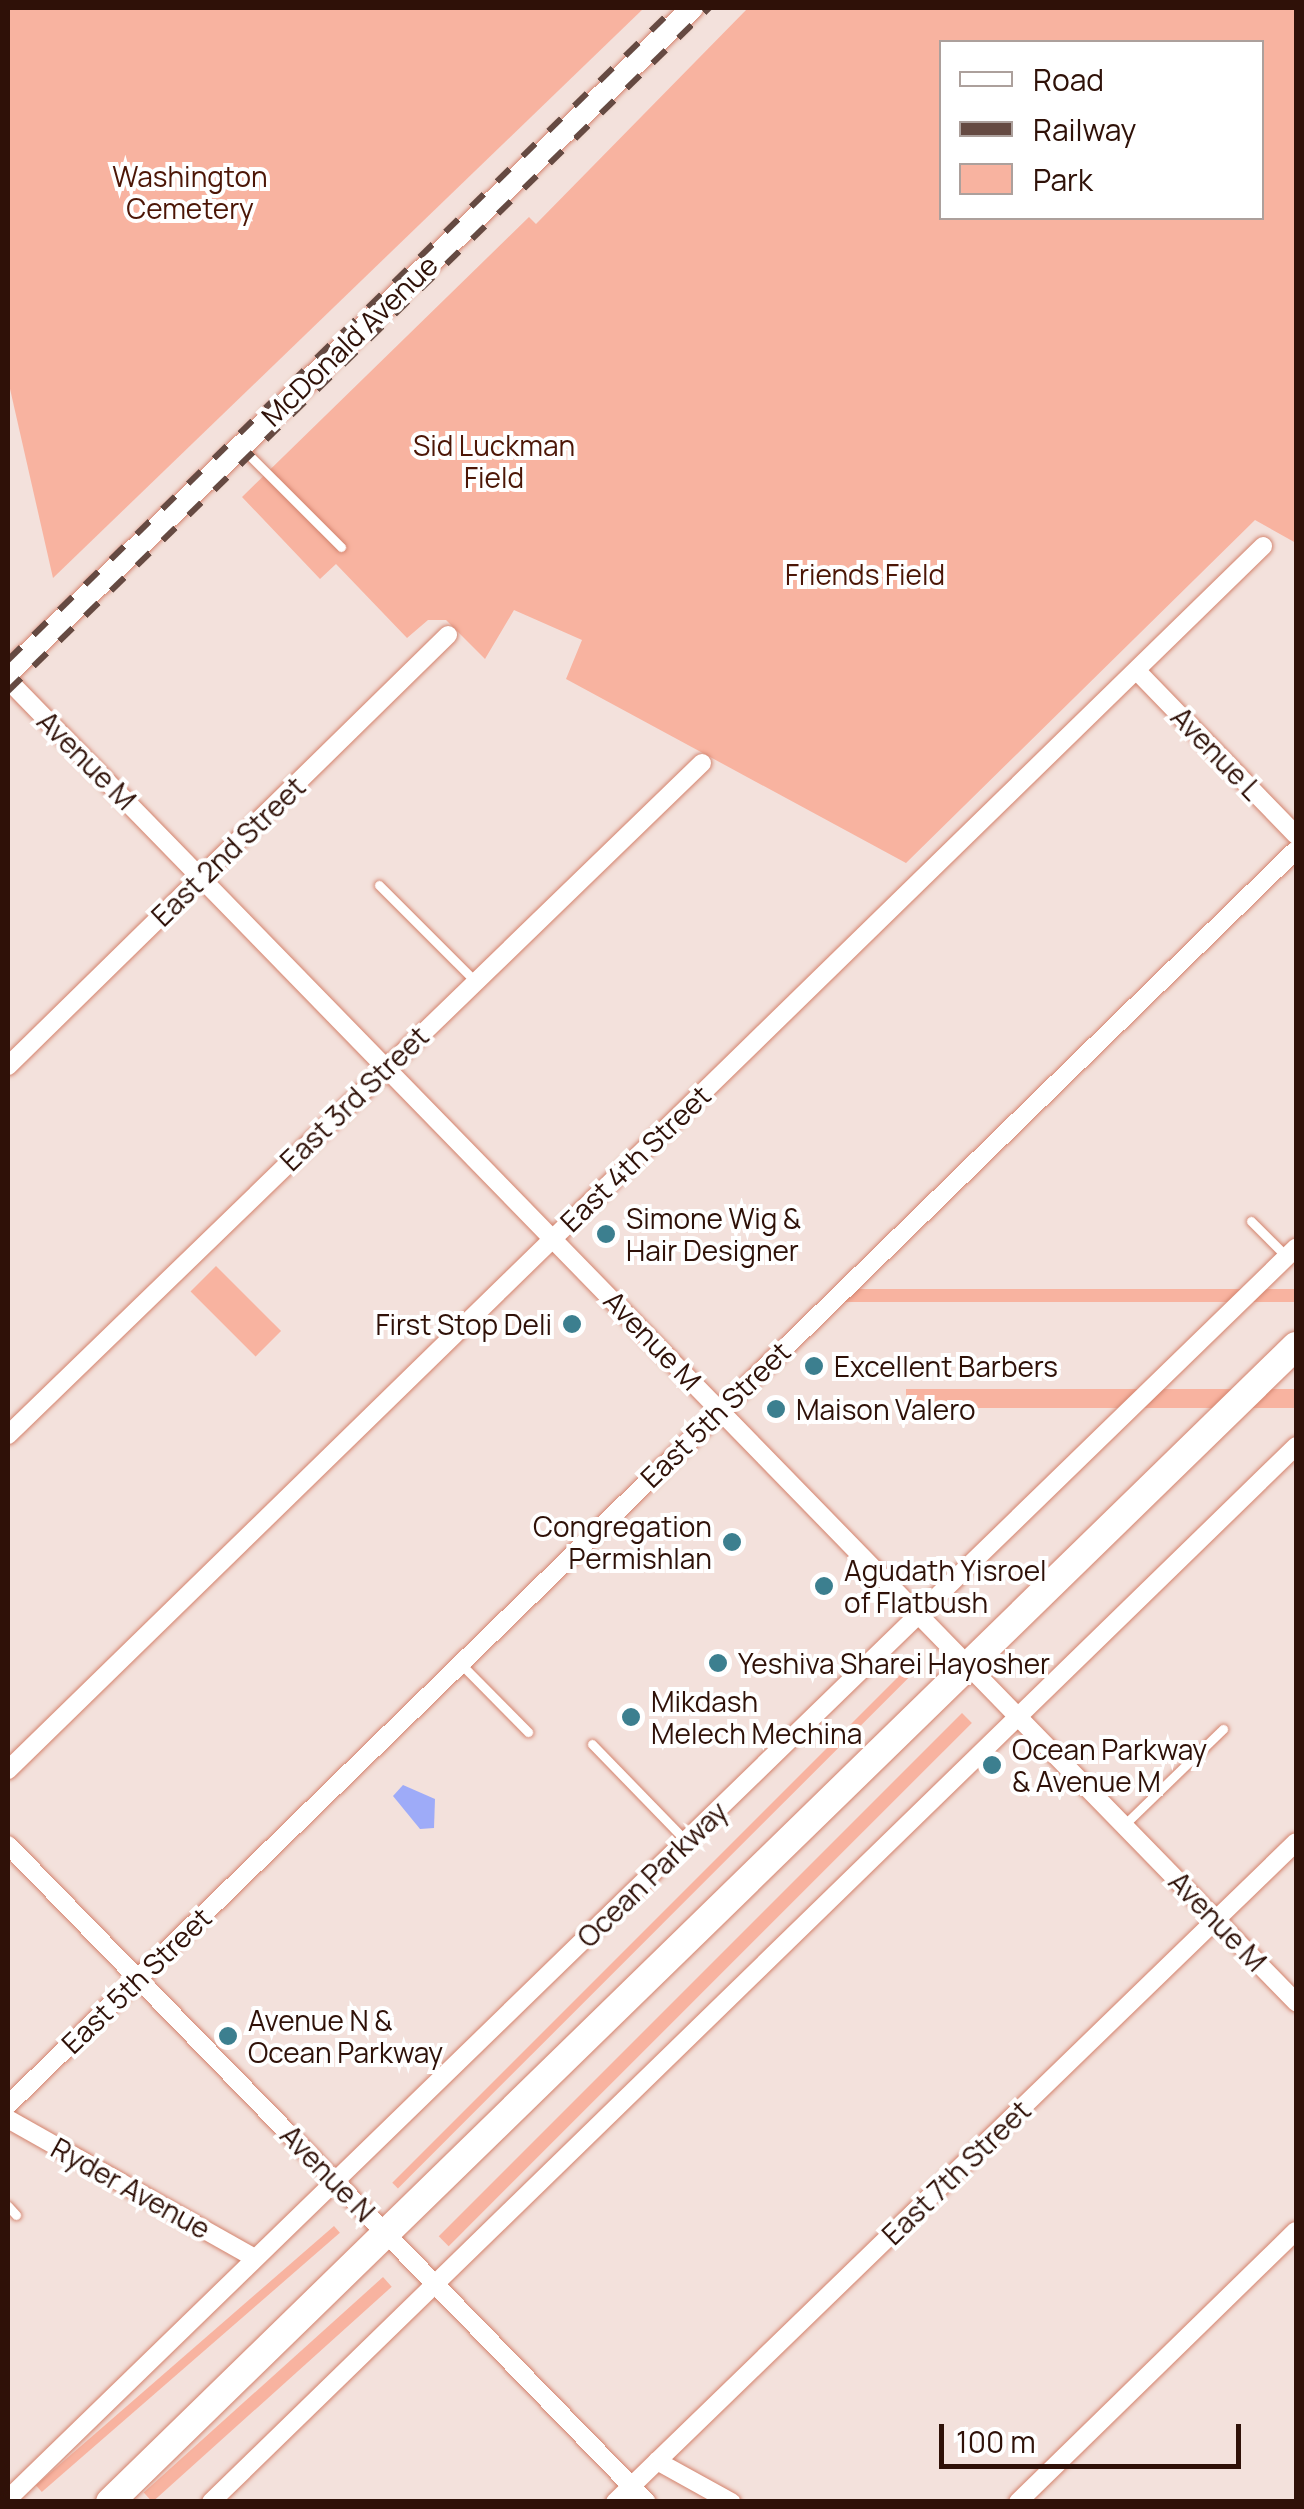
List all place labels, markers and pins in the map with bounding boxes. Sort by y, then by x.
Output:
place label: Simone Wig & Hair Designer [626,1201,801,1267]
marker: Simone Wig & Hair Designer [595,1223,617,1245]
place label: First Stop Deli [375,1307,552,1341]
marker: First Stop Deli [561,1313,583,1335]
place label: Excellent Barbers [834,1349,1058,1383]
marker: Excellent Barbers [803,1355,825,1377]
place label: Maison Valero [796,1392,976,1426]
marker: Maison Valero [765,1398,787,1420]
place label: Congregation Permishlan [533,1509,712,1575]
marker: Congregation Permishlan [721,1531,743,1553]
place label: Agudath Yisroel of Flatbush [844,1553,1047,1619]
marker: Agudath Yisroel of Flatbush [813,1575,835,1597]
place label: Yeshiva Sharei Hayosher [738,1646,1050,1680]
marker: Yeshiva Sharei Hayosher [707,1652,729,1674]
place label: Mikdash Melech Mechina [651,1684,862,1750]
marker: Mikdash Melech Mechina [620,1706,642,1728]
place label: Ocean Parkway & Avenue M [1012,1732,1207,1798]
marker: Ocean Parkway & Avenue M [981,1754,1003,1776]
place label: Avenue N & Ocean Parkway [248,2003,443,2069]
marker: Avenue N & Ocean Parkway [217,2025,239,2047]

